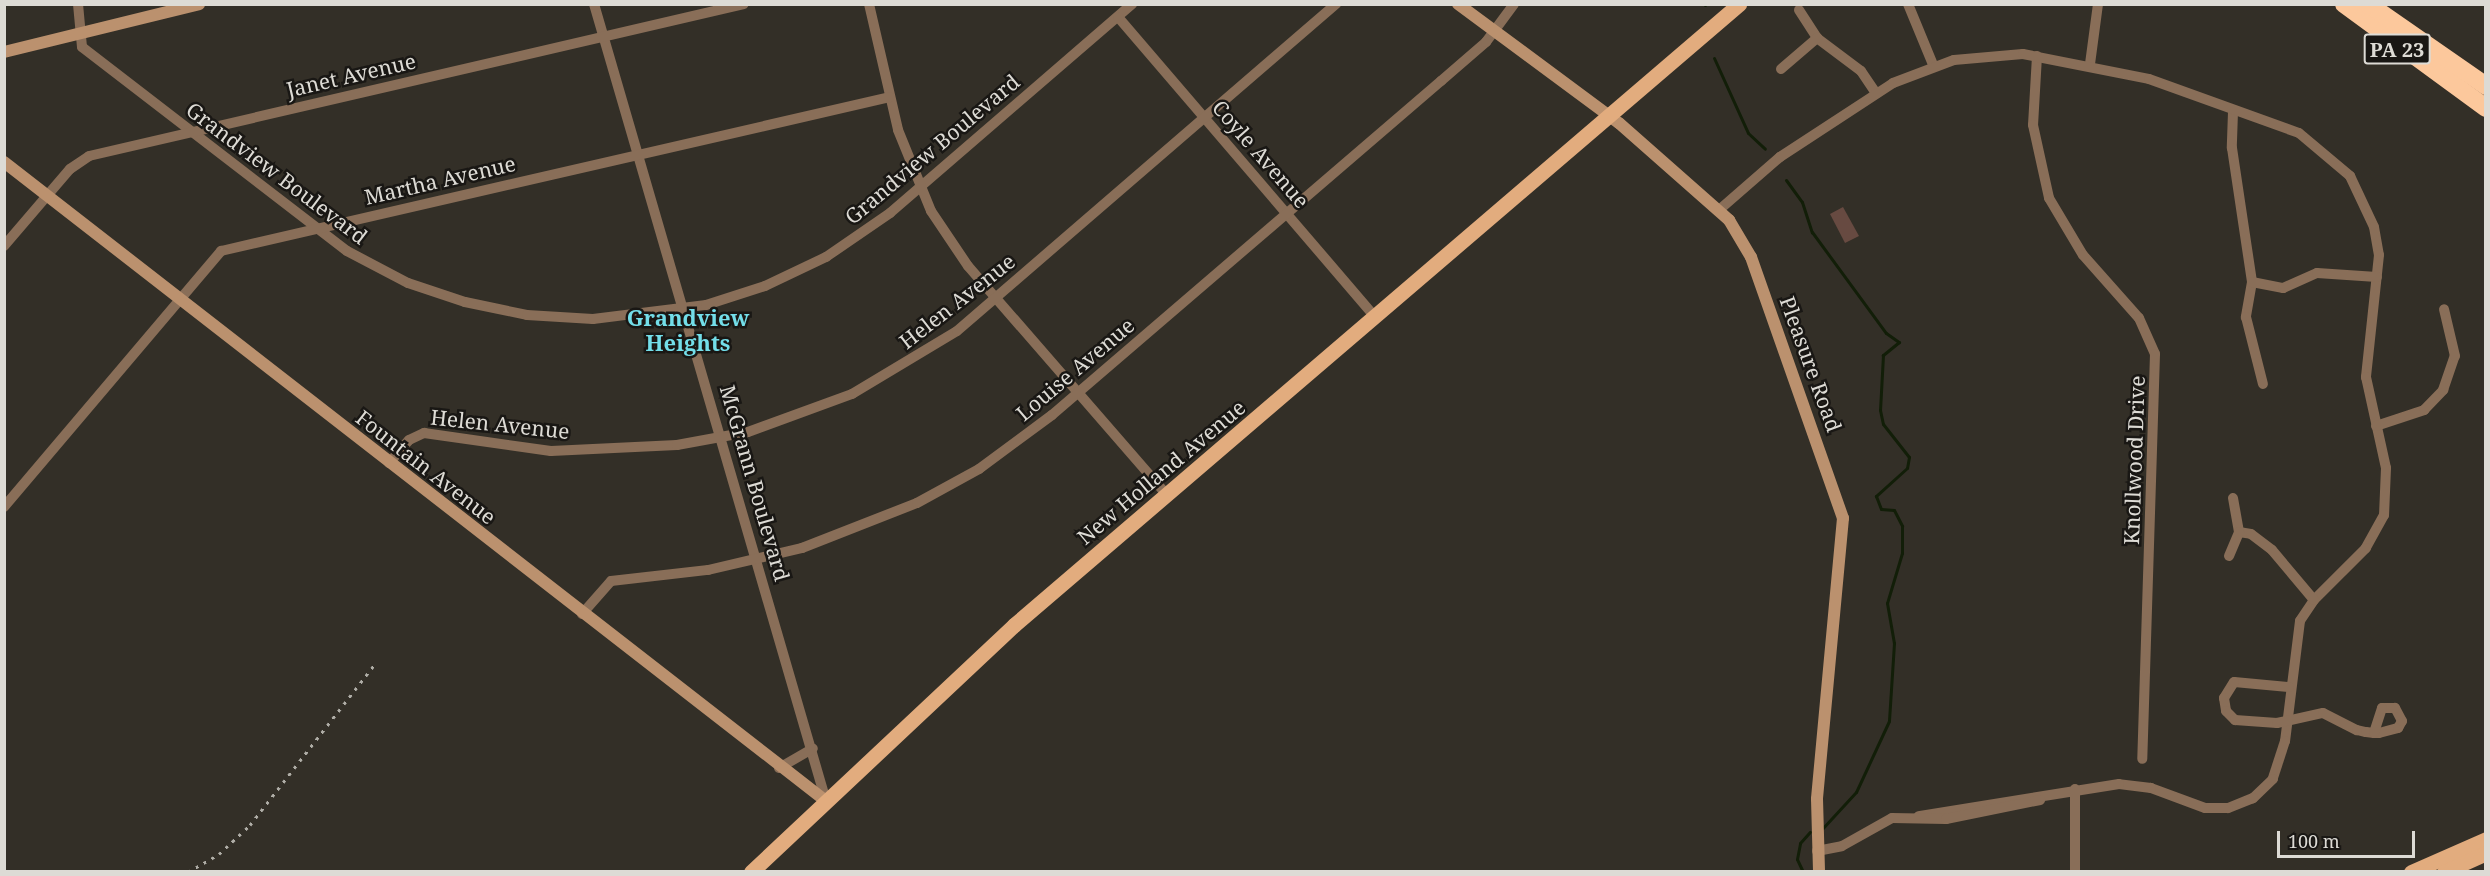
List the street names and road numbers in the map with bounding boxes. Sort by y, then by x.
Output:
road number: PA 23 [2362,32,2432,66]
street label: Janet Avenue [284,48,418,102]
street label: Grandview Boulevard [840,69,1024,229]
street label: Coyle Avenue [1207,95,1315,213]
street label: Grandview Boulevard [182,97,372,249]
street label: Martha Avenue [362,150,518,210]
street label: Helen Avenue [894,248,1020,354]
street label: Pleasure Road [1775,293,1847,435]
street label: Louise Avenue [1011,312,1139,426]
street label: Knollwood Drive [2118,375,2150,545]
street label: McGrann Boulevard [715,382,795,584]
street label: New Holland Avenue [1072,394,1250,550]
street label: Helen Avenue [429,404,571,444]
street label: Fountain Avenue [351,405,501,529]

